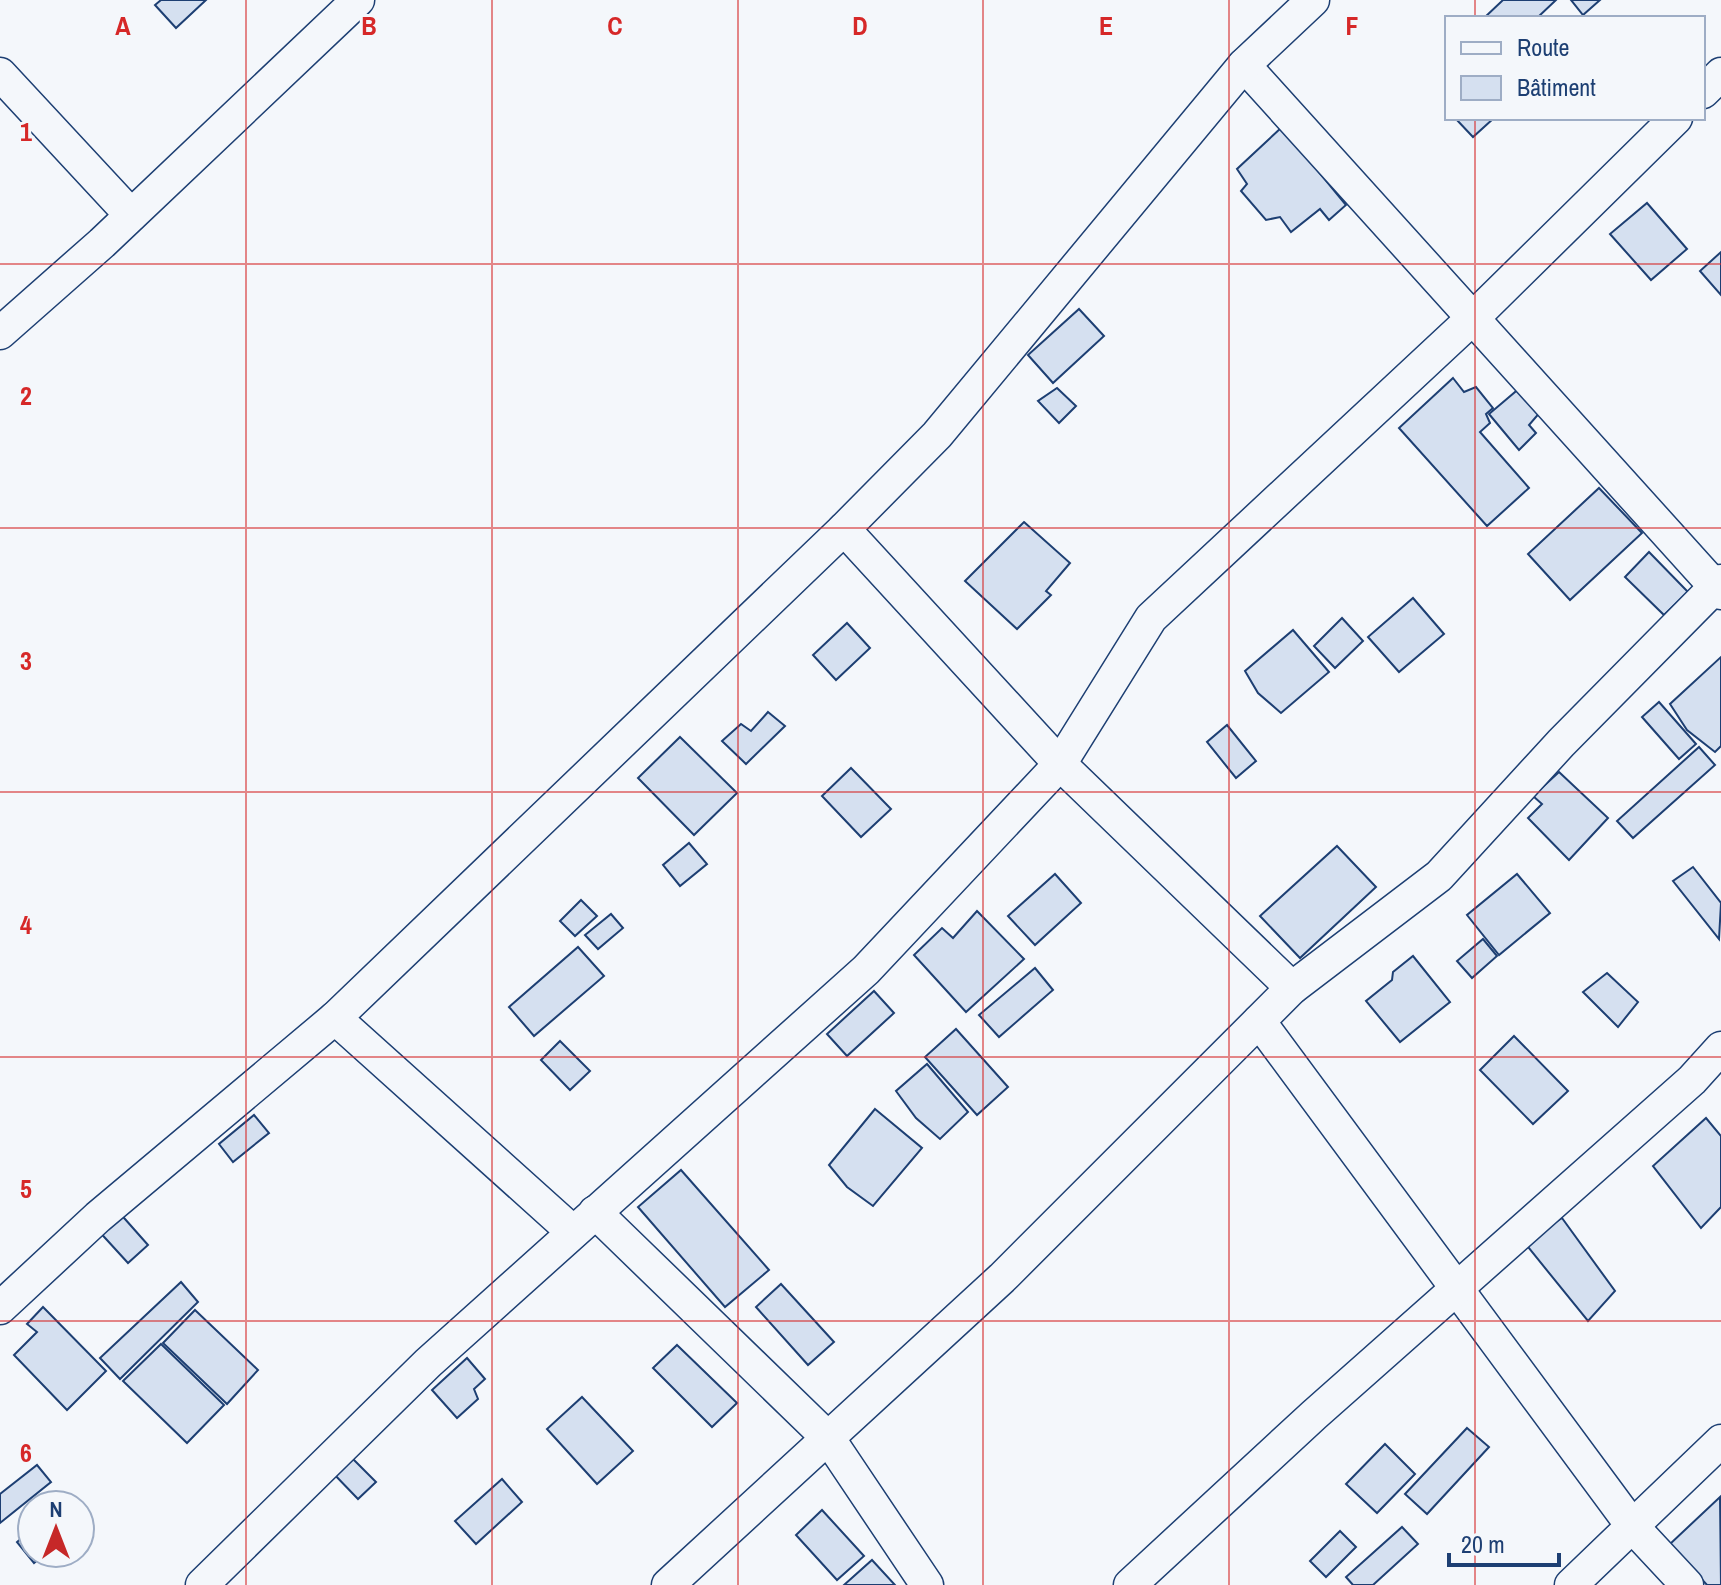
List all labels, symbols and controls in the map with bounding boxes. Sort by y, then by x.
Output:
text: A [115,8,131,43]
text: B [361,8,377,43]
text: C [607,8,623,43]
text: D [852,8,868,43]
text: E [1099,8,1113,43]
text: F [1345,8,1359,43]
legend [1445,16,1705,120]
text: Route [1517,31,1570,63]
text: Bâtiment [1517,71,1596,103]
text: 1 [20,114,32,149]
text: 2 [20,378,32,413]
text: 3 [20,643,32,678]
text: 4 [20,907,32,942]
text: 5 [20,1171,32,1206]
text: 6 [20,1435,32,1470]
north arrow [16,1489,96,1569]
text: N [49,1494,63,1524]
scale bar [1449,1517,1559,1567]
text: 20 m [1461,1528,1505,1560]

